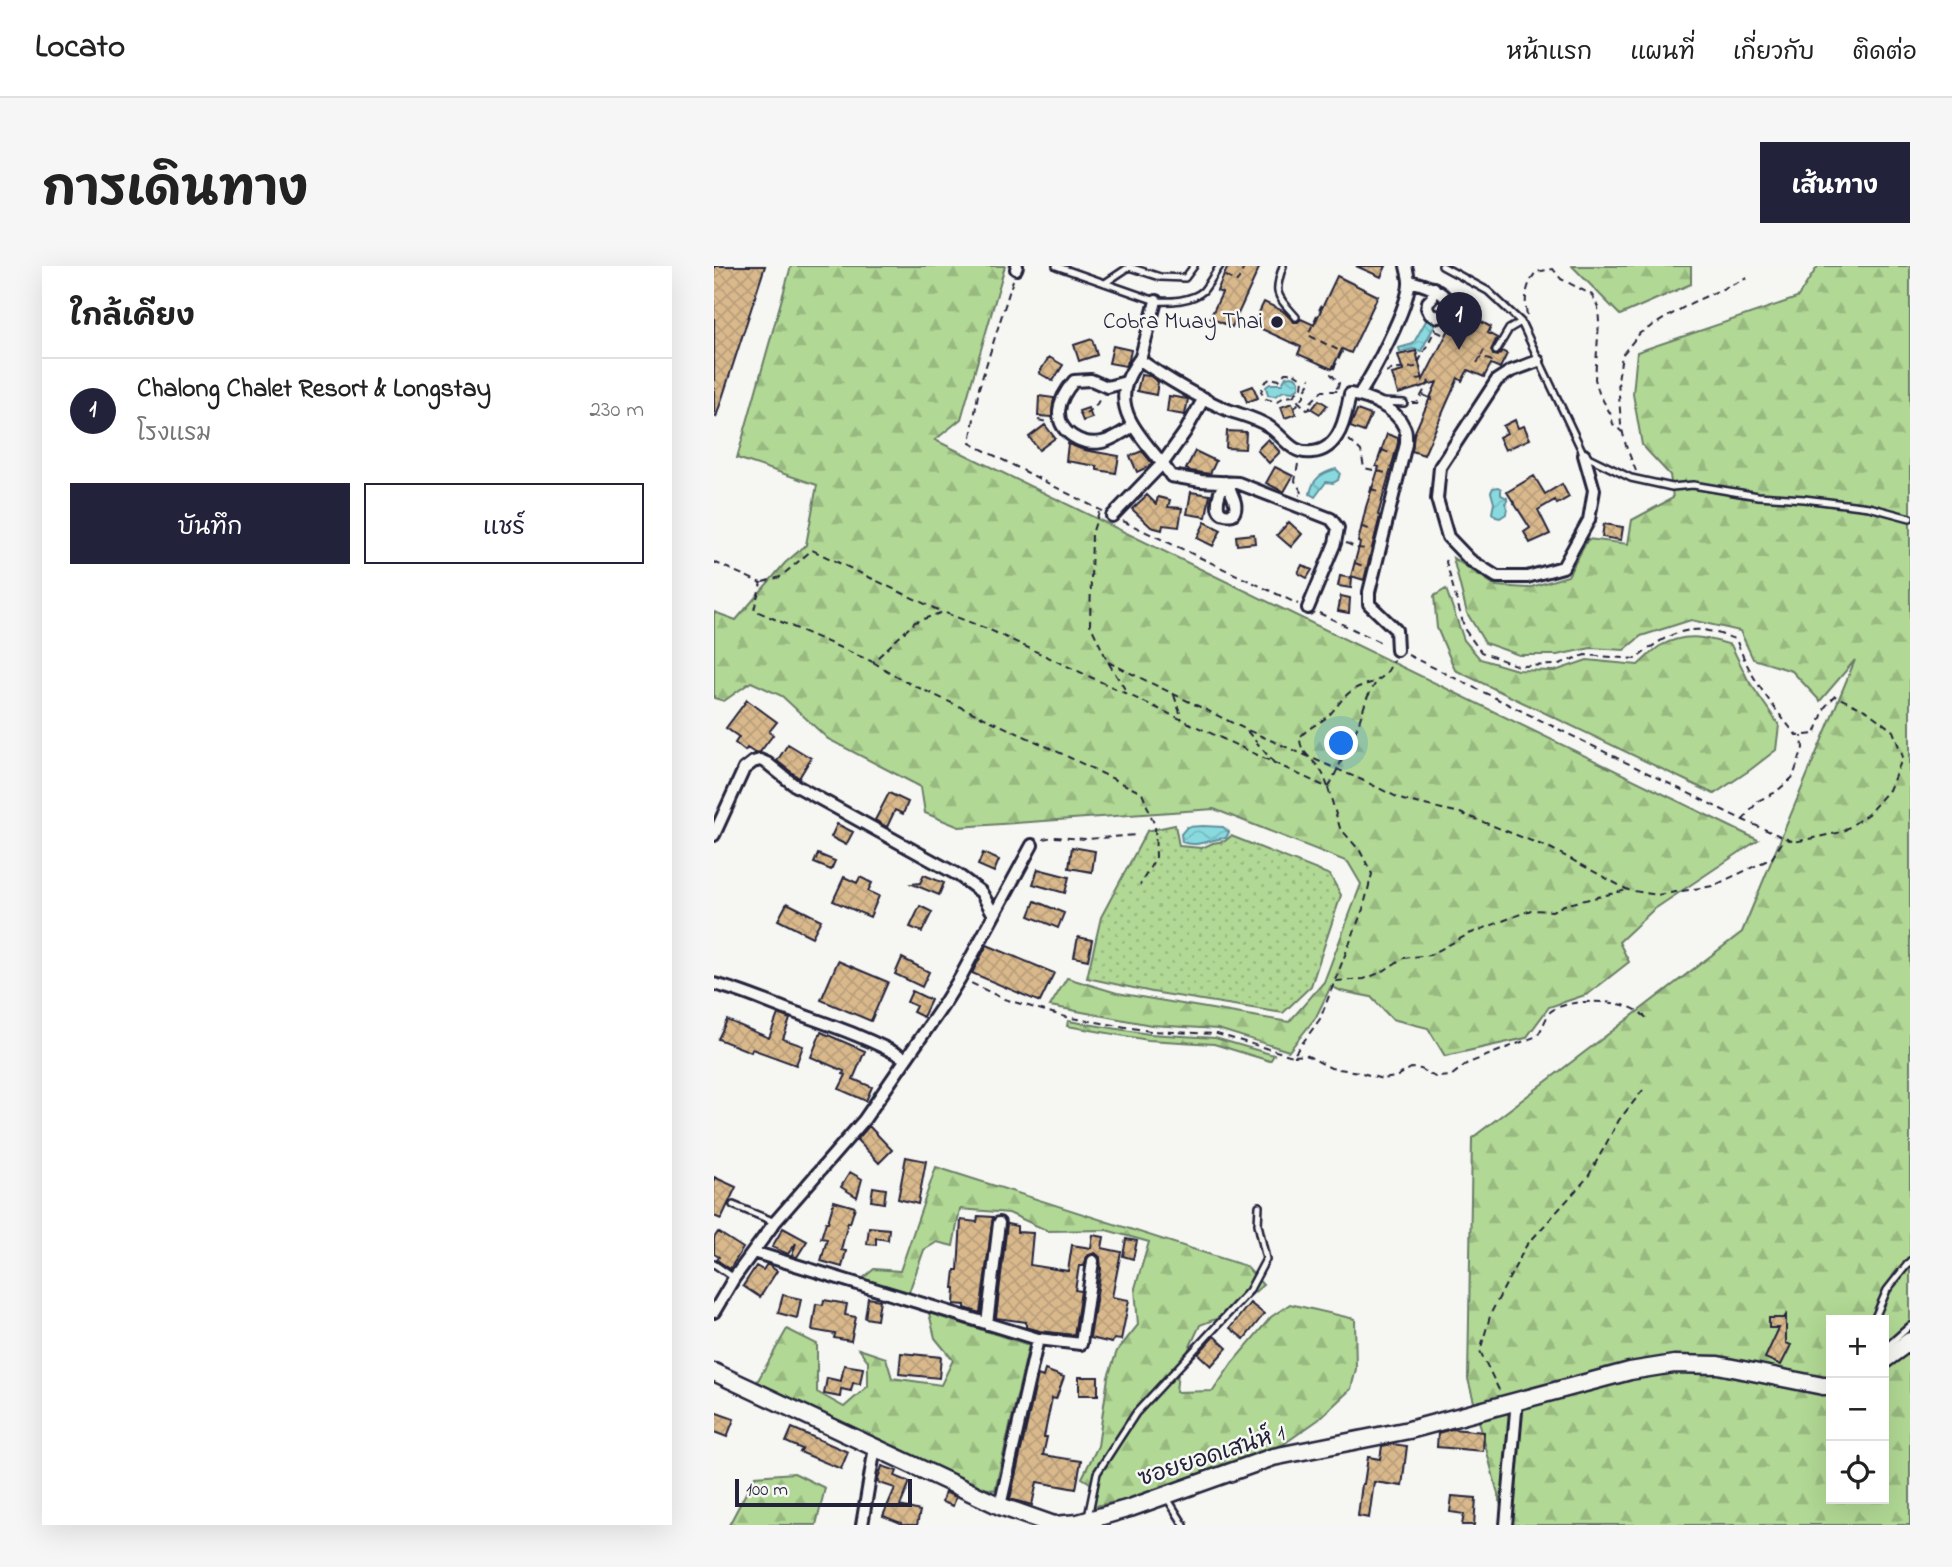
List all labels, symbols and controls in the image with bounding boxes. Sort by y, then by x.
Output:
text: Locato [35,24,125,72]
text: หน้าแรก [1507,36,1592,71]
text: แผนที่ [1630,36,1695,71]
text: เกี่ยวกับ [1733,36,1815,71]
text: ติดต่อ [1853,36,1917,71]
button: เส้นทาง [1760,142,1910,223]
text: การเดินทาง [42,156,308,228]
pin: 1 [1436,292,1482,350]
text: ใกล้เคียง [70,296,195,340]
place label: Cobra Muay Thai [1103,306,1263,341]
marker: Cobra Muay Thai [1269,314,1285,330]
text: Chalong Chalet Resort & Longstay [137,371,491,409]
text: 1 [89,394,97,427]
text: 230 m [590,394,644,427]
text: โรงแรม [137,418,211,451]
button: บันทึก [70,483,350,564]
button: แชร์ [364,483,644,564]
your location [1324,726,1358,760]
map controls [1826,1315,1889,1504]
button: + [1826,1315,1889,1378]
button: − [1826,1378,1889,1441]
street label: ซอยยอดเสน่ห์ 1 [1134,1416,1290,1496]
button: locate [1826,1441,1889,1504]
scale bar [735,1476,912,1508]
text: 100 m [746,1477,788,1504]

